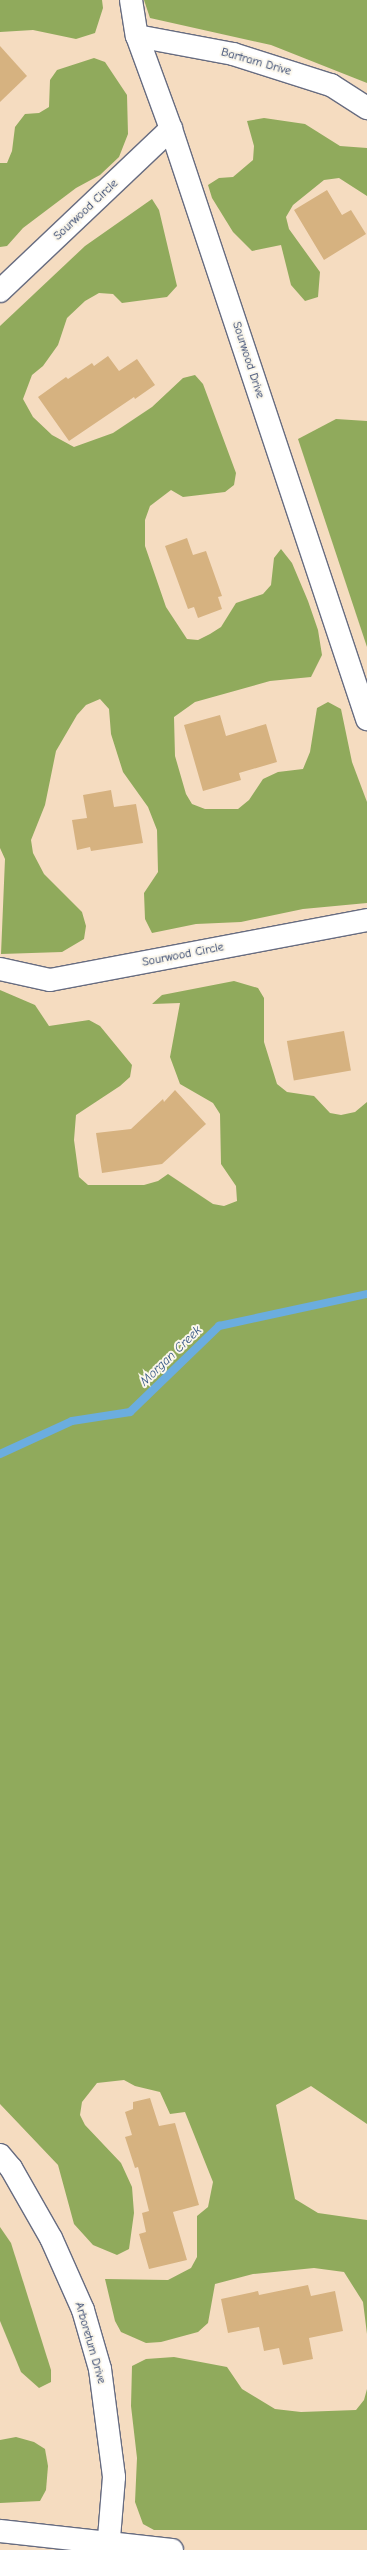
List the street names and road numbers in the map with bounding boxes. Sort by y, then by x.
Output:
street label: Bartram Drive [219,45,293,79]
street label: Sourwood Circle [51,176,121,244]
street label: Sourwood Drive [229,320,267,400]
street label: Sourwood Circle [141,940,225,970]
street label: Arboretum Drive [71,2300,109,2386]

